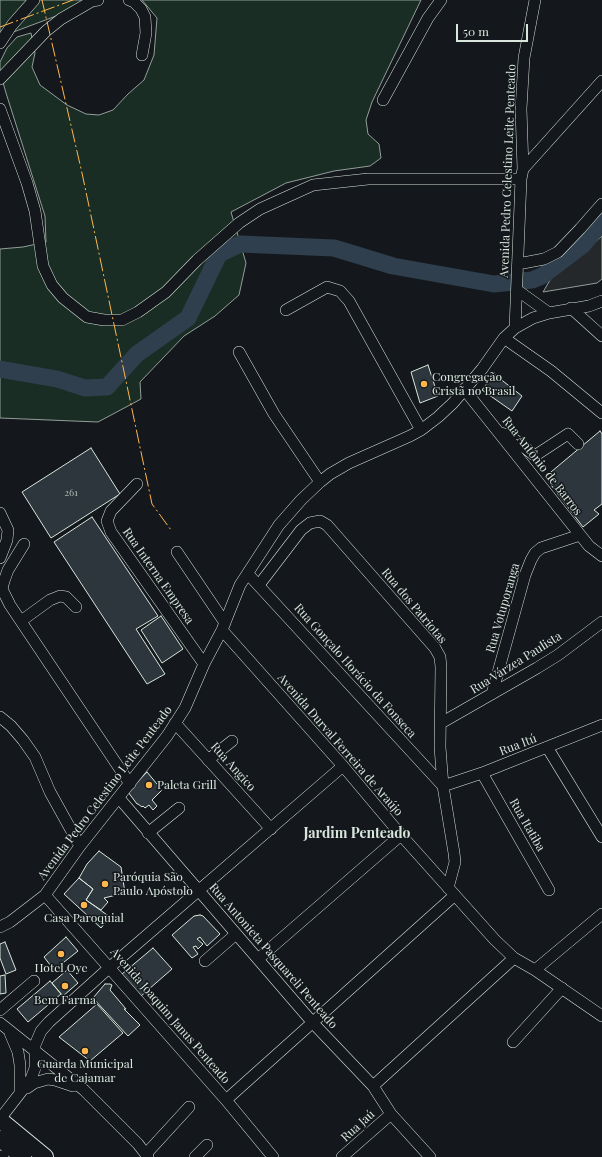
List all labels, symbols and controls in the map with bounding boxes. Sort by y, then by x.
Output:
scale bar [458,16,530,42]
text: 50 m [463,23,489,39]
street label: Avenida Pedro Celestino Leite Penteado [497,64,519,278]
place label: Congregação Cristã no Brasil [432,370,515,398]
marker: Congregação Cristã no Brasil [419,379,429,389]
street label: Rua Antônio de Barros [499,414,585,518]
house number: 261 [64,487,78,499]
street label: Rua Interna Empresa [119,525,197,627]
street label: Rua Votuporanga [483,562,523,654]
street label: Rua dos Patriotas [378,565,450,647]
street label: Rua Gonçalo Horácio da Fonseca [291,601,419,741]
street label: Rua Várzea Paulista [468,629,564,697]
street label: Avenida Durval Ferreira de Araújo [274,671,406,819]
street label: Avenida Pedro Celestino Leite Penteado [35,703,175,883]
street label: Rua Itú [497,731,539,759]
street label: Rua Angico [207,740,259,794]
place label: Paleta Grill [157,778,217,792]
marker: Paleta Grill [144,780,154,790]
street label: Rua Itatiba [506,796,548,854]
district label: Jardim Penteado [304,826,410,842]
place label: Paróquia São Paulo Apóstolo [113,870,193,898]
marker: Paróquia São Paulo Apóstolo [100,879,110,889]
street label: Rua Antonieta Pasquareli Penteado [206,880,340,1032]
marker: Casa Paroquial [79,900,89,910]
place label: Casa Paroquial [44,911,124,925]
street label: Avenida Joaquim Janus Penteado [107,945,233,1087]
marker: Hotel Oye [56,949,66,959]
place label: Hotel Oye [34,961,88,975]
marker: Bem Farma [60,981,70,991]
place label: Bem Farma [34,993,96,1007]
marker: Guarda Municipal de Cajamar [80,1046,90,1056]
place label: Guarda Municipal de Cajamar [37,1057,133,1085]
street label: Rua Jaú [338,1107,378,1145]

